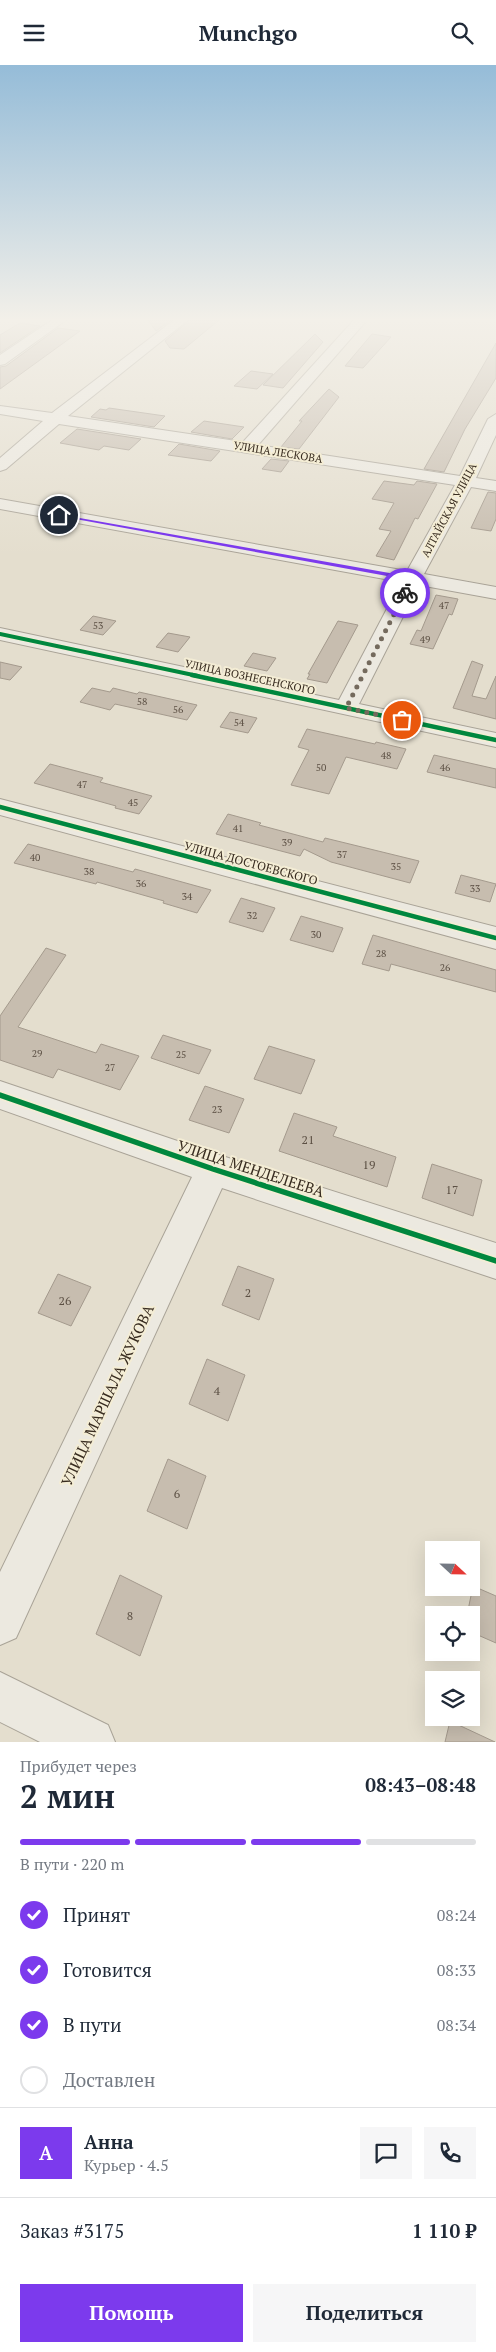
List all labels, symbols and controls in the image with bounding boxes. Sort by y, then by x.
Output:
text: Munchgo [199,18,297,47]
icon: menu [20,19,48,47]
icon: search [448,19,476,47]
street label: УЛИЦА ЛЕСКОВА [232,438,324,466]
street label: АЛТАЙСКАЯ УЛИЦА [418,460,480,560]
pin [38,494,80,536]
icon: home [45,501,73,529]
courier [380,568,430,618]
icon: bike [391,579,419,607]
house number: 47 [439,599,449,612]
house number: 53 [93,619,103,632]
house number: 49 [420,633,430,646]
street label: УЛИЦА ВОЗНЕСЕНСКОГО [184,656,316,698]
house number: 58 [137,695,147,708]
pin [381,699,423,741]
house number: 56 [173,703,184,716]
icon: bag [388,706,416,734]
house number: 54 [234,716,245,729]
house number: 48 [381,749,391,762]
house number: 50 [316,761,326,774]
house number: 46 [440,761,451,774]
house number: 47 [77,778,87,791]
house number: 45 [128,796,138,809]
house number: 41 [233,822,243,835]
house number: 39 [282,836,292,849]
street label: УЛИЦА ДОСТОЕВСКОГО [183,838,320,888]
house number: 37 [337,848,347,861]
house number: 40 [30,851,40,864]
house number: 35 [391,860,401,873]
house number: 38 [84,865,94,878]
house number: 36 [136,877,147,890]
house number: 33 [470,882,480,895]
house number: 34 [182,890,193,903]
house number: 32 [247,909,257,922]
house number: 30 [311,928,321,941]
house number: 28 [376,947,386,960]
house number: 26 [440,961,451,974]
house number: 29 [32,1047,42,1060]
house number: 25 [176,1048,186,1061]
house number: 27 [105,1061,115,1074]
house number: 23 [212,1103,222,1116]
house number: 21 [302,1132,314,1147]
street label: УЛИЦА МЕНДЕЛЕЕВА [175,1135,328,1201]
house number: 19 [363,1157,375,1172]
house number: 17 [446,1182,458,1197]
house number: 2 [245,1285,251,1300]
house number: 26 [59,1293,72,1308]
street label: УЛИЦА МАРШАЛА ЖУКОВА [56,1300,158,1489]
house number: 4 [214,1383,221,1398]
house number: 6 [174,1486,181,1501]
north arrow [425,1541,480,1596]
map controls [425,1541,480,1726]
button: locate [425,1606,480,1661]
house number: 8 [127,1608,133,1623]
button: layers [425,1671,480,1726]
text: Прибудет через [20,1755,137,1777]
text: 08:43–08:48 [365,1772,476,1797]
text: 2 мин [20,1775,115,1817]
text: В пути · 220 m [20,1853,124,1875]
icon: check [20,1901,48,1929]
text: Принят [63,1902,130,1927]
text: 08:24 [437,1904,476,1926]
icon: check [20,1956,48,1984]
text: Готовится [63,1957,152,1982]
text: 08:33 [437,1959,476,1981]
icon: check [20,2011,48,2039]
text: В пути [63,2012,122,2037]
text: 08:34 [437,2014,476,2036]
text: Доставлен [63,2067,155,2092]
button: chat [360,2127,412,2179]
button: phone [424,2127,476,2179]
text: Анна [84,2129,134,2154]
text: А [39,2140,53,2165]
text: Курьер · 4.5 [84,2154,169,2176]
text: Заказ #3175 [20,2218,124,2243]
text: 1 110 ₽ [412,2218,476,2243]
button: Помощь [20,2284,243,2342]
button: Поделиться [253,2284,476,2342]

